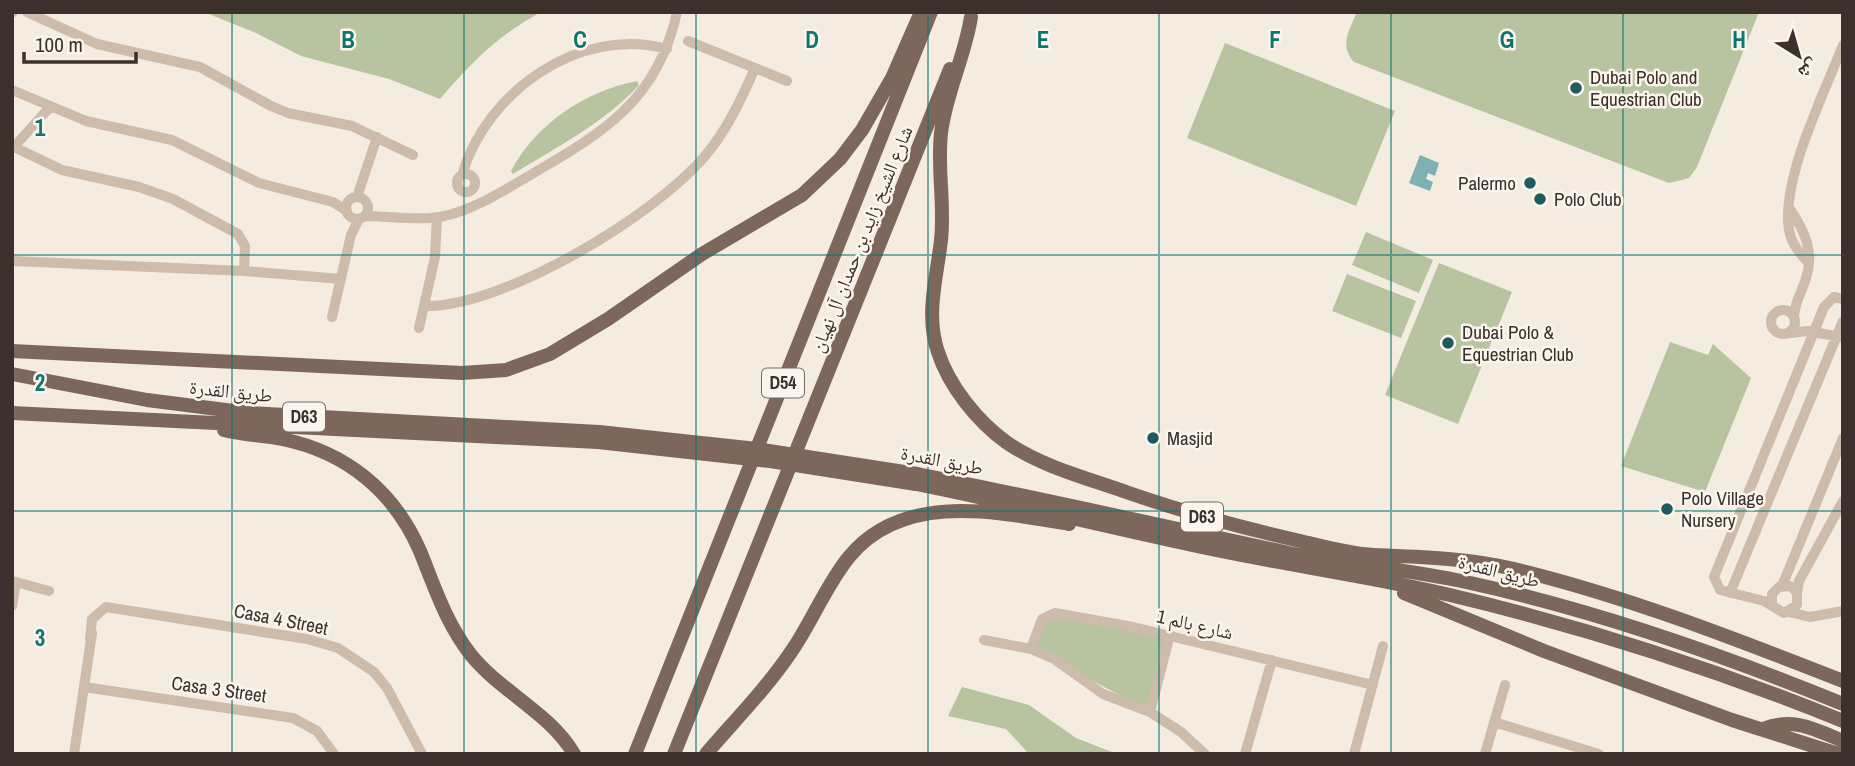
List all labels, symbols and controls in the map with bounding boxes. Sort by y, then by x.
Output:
scale bar [24,21,136,65]
north arrow [1764,21,1834,91]
text: B [341,24,355,55]
text: C [573,24,587,55]
text: D [805,24,819,55]
text: E [1037,24,1049,55]
text: F [1269,24,1281,55]
text: G [1500,24,1514,55]
text: H [1732,24,1746,55]
text: 100 m [35,30,83,59]
text: ش [1793,53,1825,86]
place label: Dubai Polo and Equestrian Club [1590,64,1702,112]
marker: Dubai Polo and Equestrian Club [1568,80,1584,96]
text: 1 [35,112,46,143]
street label: شارع الشيخ زايد بن حمدان آل نهيان [804,122,918,356]
place label: Palermo [1458,170,1516,196]
marker: Palermo [1522,175,1538,191]
place label: Polo Club [1554,186,1622,212]
marker: Polo Club [1532,191,1548,207]
place label: Dubai Polo & Equestrian Club [1462,319,1574,367]
marker: Dubai Polo & Equestrian Club [1440,335,1456,351]
text: 2 [35,367,45,398]
road number: D54 [762,368,804,398]
street label: طريق القدرة [188,374,274,408]
road number: D63 [283,402,325,432]
place label: Masjid [1167,425,1213,451]
marker: Masjid [1145,430,1161,446]
street label: طريق القدرة [899,439,985,481]
place label: Polo Village Nursery [1681,485,1764,533]
marker: Polo Village Nursery [1659,501,1675,517]
road number: D63 [1181,503,1223,532]
street label: طريق القدرة [1455,548,1543,594]
street label: Casa 4 Street [232,597,331,641]
street label: شارع بالم 1 [1154,603,1236,645]
text: 3 [35,622,45,653]
street label: Casa 3 Street [170,669,269,709]

